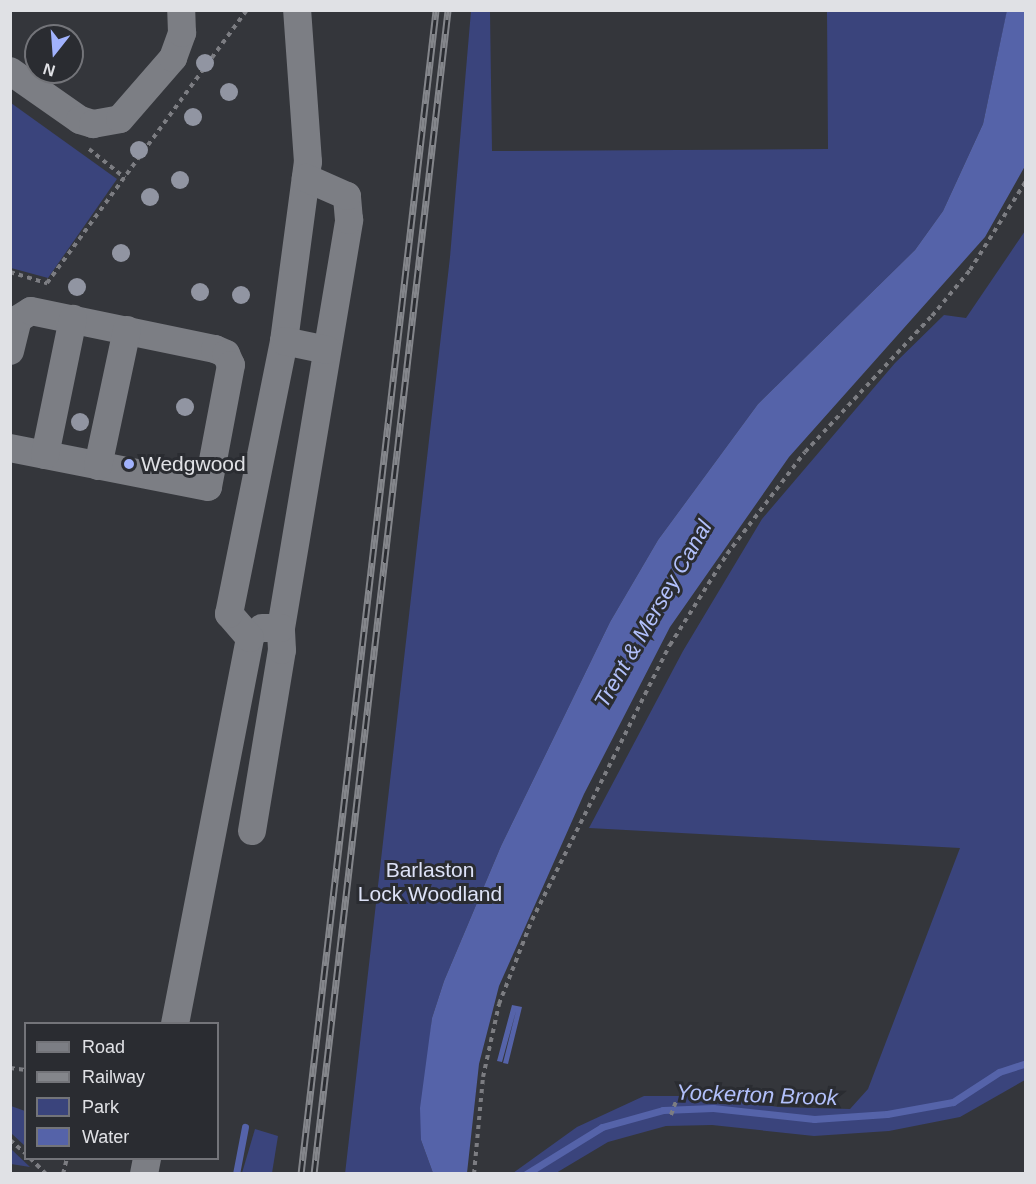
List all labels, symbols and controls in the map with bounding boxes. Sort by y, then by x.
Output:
north arrow [24,24,84,84]
text: N [41,60,57,80]
place label: Wedgwood [141,451,246,477]
marker: Wedgwood [122,457,136,471]
water label: Trent & Mersey Canal [588,515,718,713]
park label: Barlaston Lock Woodland [358,857,502,907]
legend [24,1022,219,1160]
text: Road [82,1037,125,1057]
text: Railway [82,1067,145,1087]
water label: Yockerton Brook [676,1079,838,1111]
text: Park [82,1097,119,1117]
text: Water [82,1127,129,1147]

